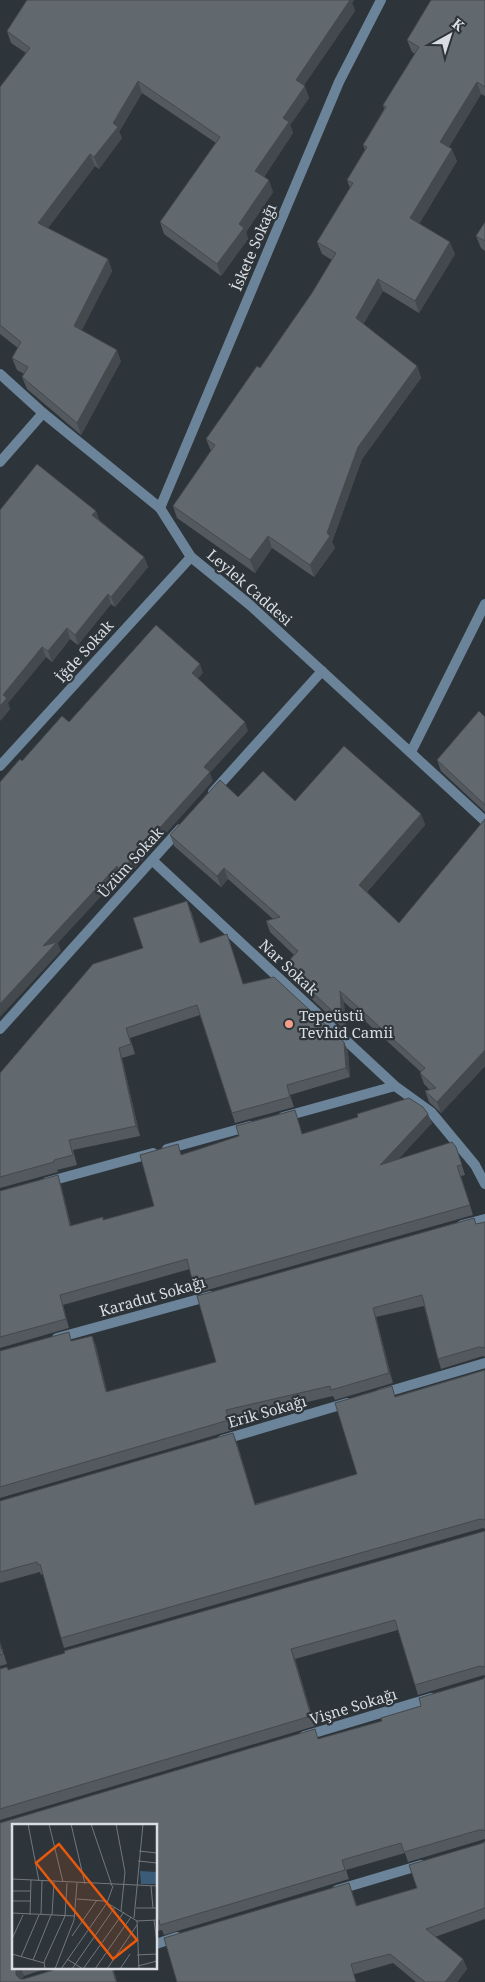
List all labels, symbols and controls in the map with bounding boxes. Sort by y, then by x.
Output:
north arrow [425,10,475,60]
text: K [449,14,469,36]
street label: İskete Sokağı [226,200,280,294]
street label: Leylek Caddesi [203,544,297,630]
street label: İğde Sokak [51,615,118,686]
street label: Üzüm Sokak [93,822,167,902]
street label: Nar Sokak [255,935,323,1000]
place label: Tepeüstü Tevhid Camii [299,1005,393,1042]
marker: Tepeüstü Tevhid Camii [283,1018,295,1030]
street label: Karadut Sokağı [97,1271,207,1321]
street label: Erik Sokağı [225,1390,309,1432]
street label: Vişne Sokağı [307,1683,399,1729]
inset map [12,1824,158,1970]

